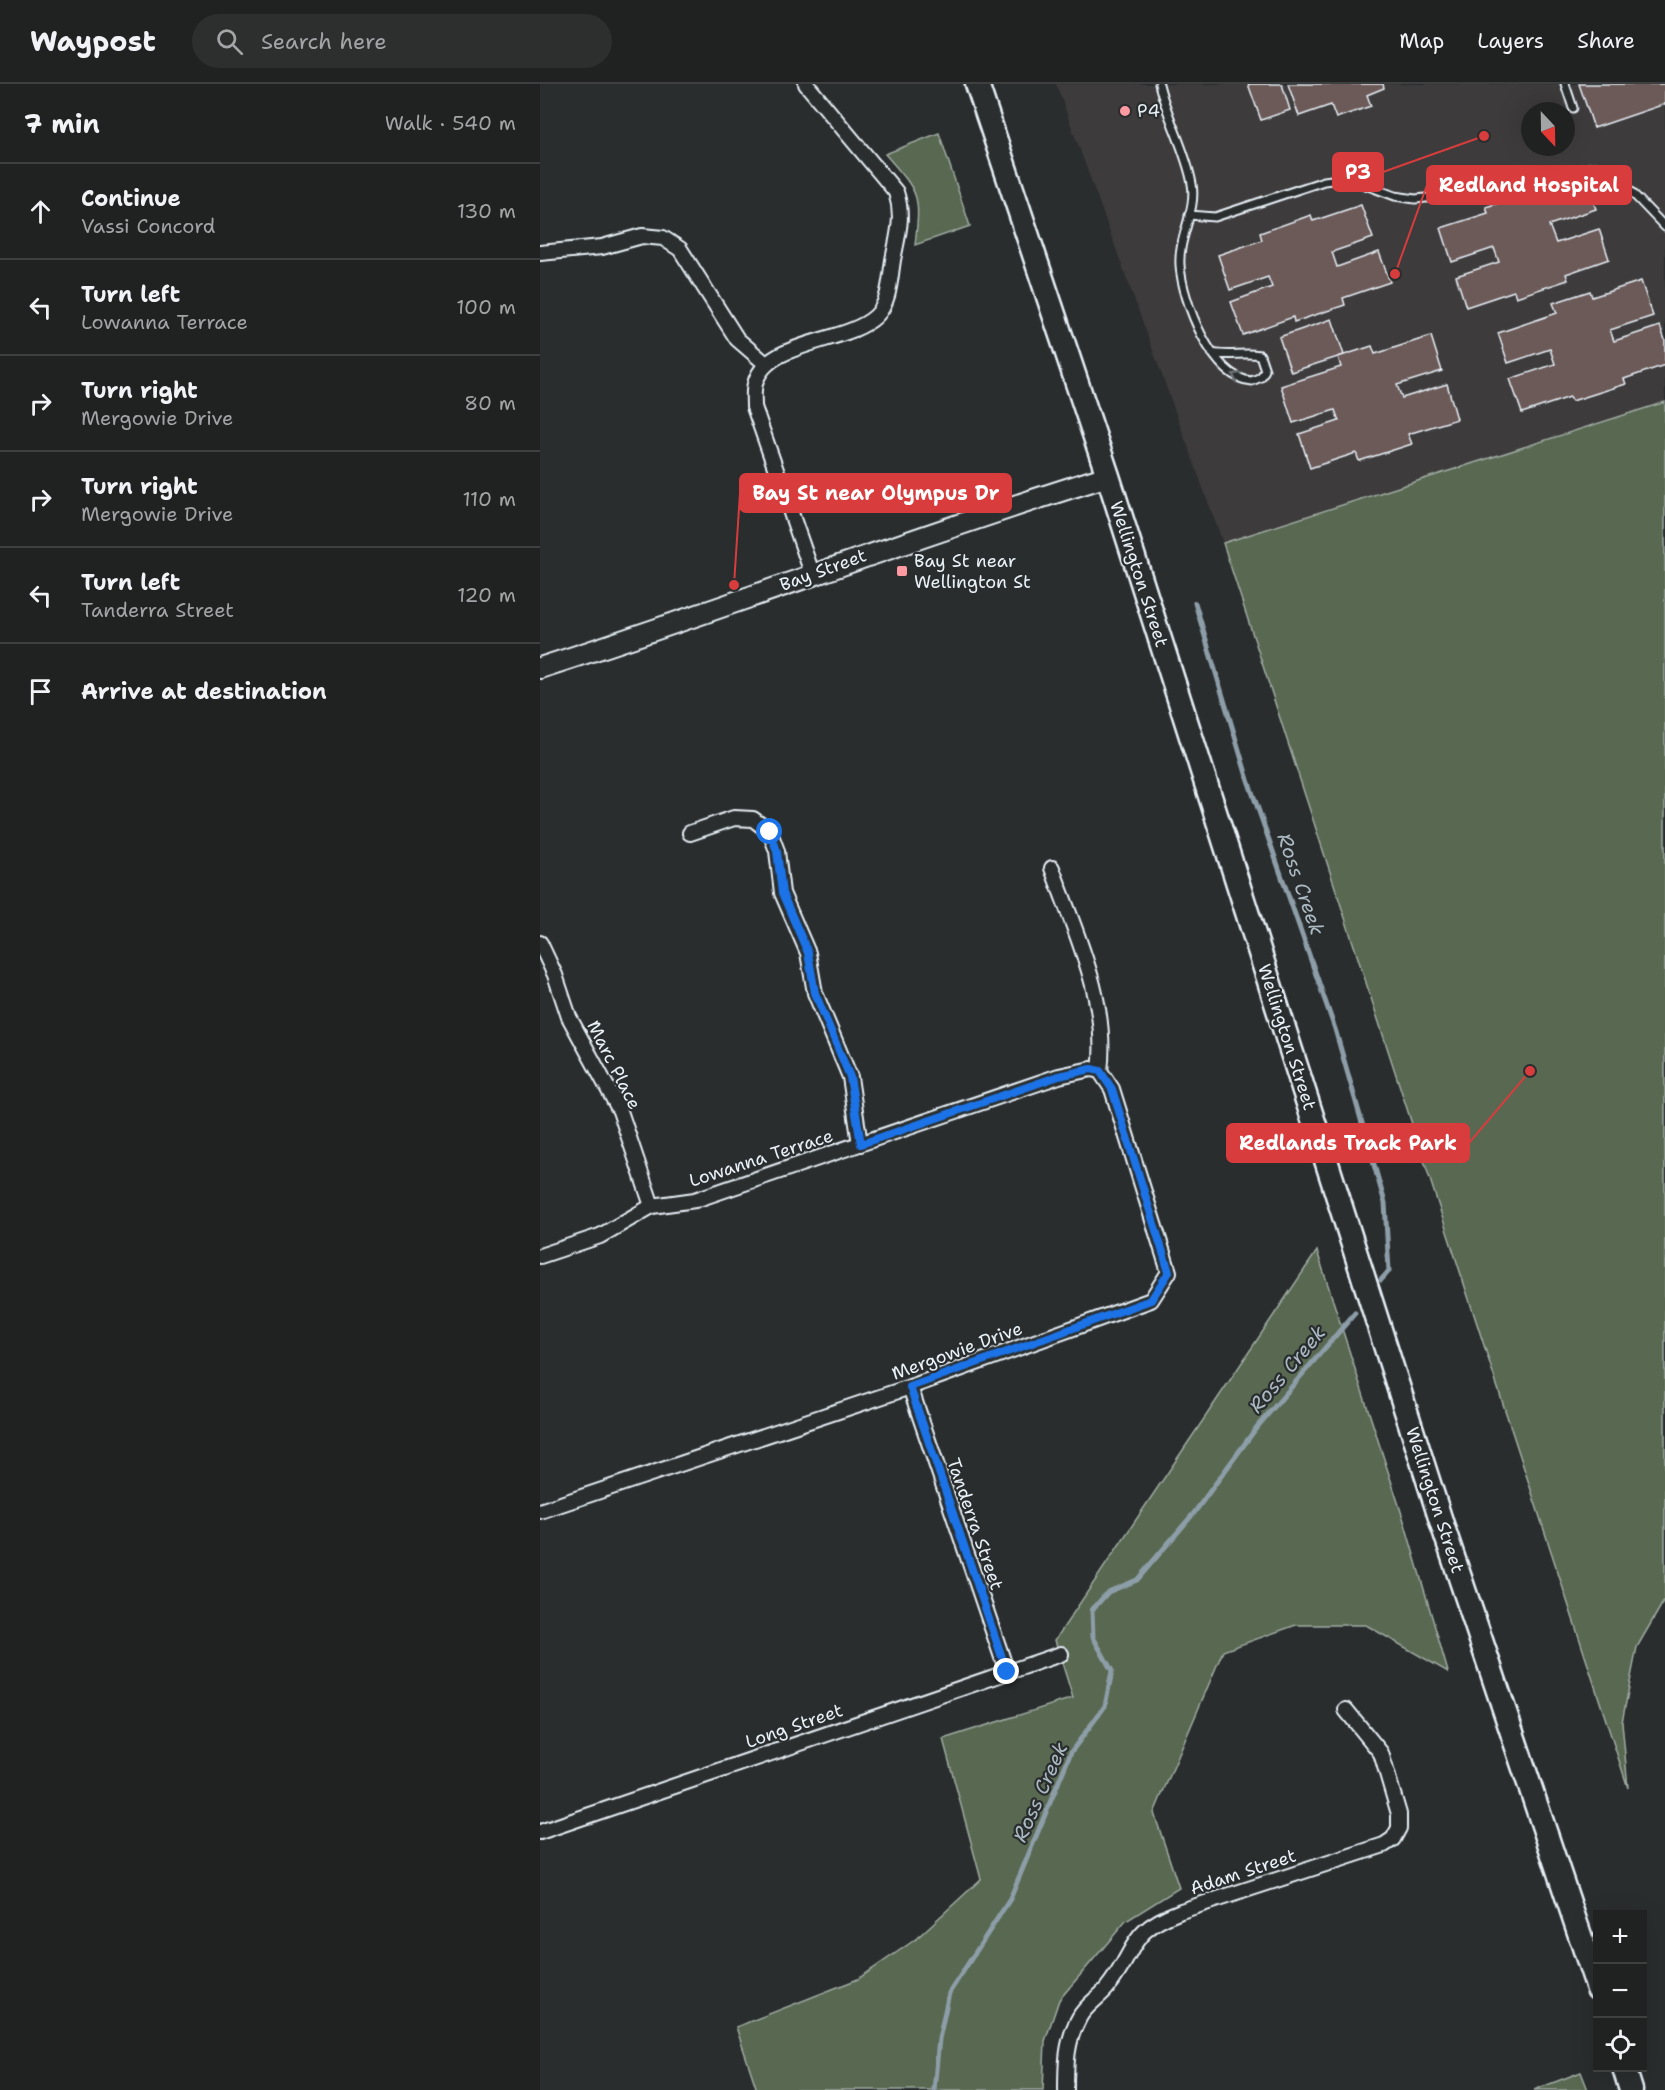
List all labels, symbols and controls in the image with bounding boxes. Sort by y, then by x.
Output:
search box [192,14,612,68]
text: Waypost [30,22,156,60]
icon: search [213,25,246,58]
text: Search here [261,27,387,56]
text: Map [1399,27,1444,55]
text: Layers [1477,27,1544,55]
text: Share [1577,27,1635,55]
place label: P4 [1137,99,1160,123]
north arrow [1521,102,1575,156]
marker: P4 [1118,104,1132,118]
text: 7 min [24,106,100,141]
text: Walk · 540 m [385,110,516,136]
callout: P3 [1333,153,1383,191]
text: P3 [1345,159,1371,185]
callout: Redland Hospital [1427,166,1631,204]
text: Redland Hospital [1439,172,1619,198]
text: Continue [81,184,181,213]
icon: ahead [24,195,57,228]
text: 130 m [457,198,516,224]
text: Vassi Concord [81,213,215,239]
text: Turn left [81,280,180,309]
icon: left [24,291,57,324]
text: 100 m [456,294,516,320]
text: Lowanna Terrace [81,309,248,335]
one-way arrow [1232,372,1242,383]
text: Turn right [81,376,198,405]
icon: right [24,387,57,420]
text: 80 m [464,390,516,416]
text: Mergowie Drive [81,405,233,431]
text: Turn right [81,472,198,501]
callout: Bay St near Olympus Dr [740,474,1011,512]
text: Bay St near Olympus Dr [752,480,1000,506]
icon: right [24,483,57,516]
text: 110 m [462,486,516,512]
street label: Wellington Street [1104,498,1174,650]
text: Mergowie Drive [81,501,233,527]
street label: Bay Street [776,543,870,597]
place label: Bay St near Wellington St [914,549,1031,594]
marker: Bay St near Wellington St [895,564,909,578]
text: Turn left [81,568,180,597]
icon: left [24,579,57,612]
text: 120 m [457,582,516,608]
text: Tanderra Street [81,597,234,623]
icon: arrive [24,675,57,708]
text: Arrive at destination [81,677,327,706]
route start [756,818,782,844]
water label: Ross Creek [1271,829,1331,939]
street label: Wellington Street [1252,961,1322,1113]
street label: Marc Place [581,1016,647,1114]
street label: Lowanna Terrace [686,1123,836,1193]
callout: Redlands Track Park [1227,1124,1469,1162]
text: Redlands Track Park [1239,1130,1457,1156]
street label: Mergowie Drive [888,1316,1026,1386]
water label: Ross Creek [1243,1319,1332,1418]
street label: Wellington Street [1400,1424,1470,1576]
street label: Tanderra Street [941,1455,1009,1593]
route end [993,1658,1019,1684]
street label: Long Street [742,1698,846,1754]
water label: Ross Creek [1006,1738,1074,1846]
street label: Adam Street [1187,1844,1299,1900]
map controls [1593,1910,1647,2072]
button: + [1593,1910,1647,1964]
button: − [1593,1964,1647,2018]
button: locate [1593,2018,1647,2072]

